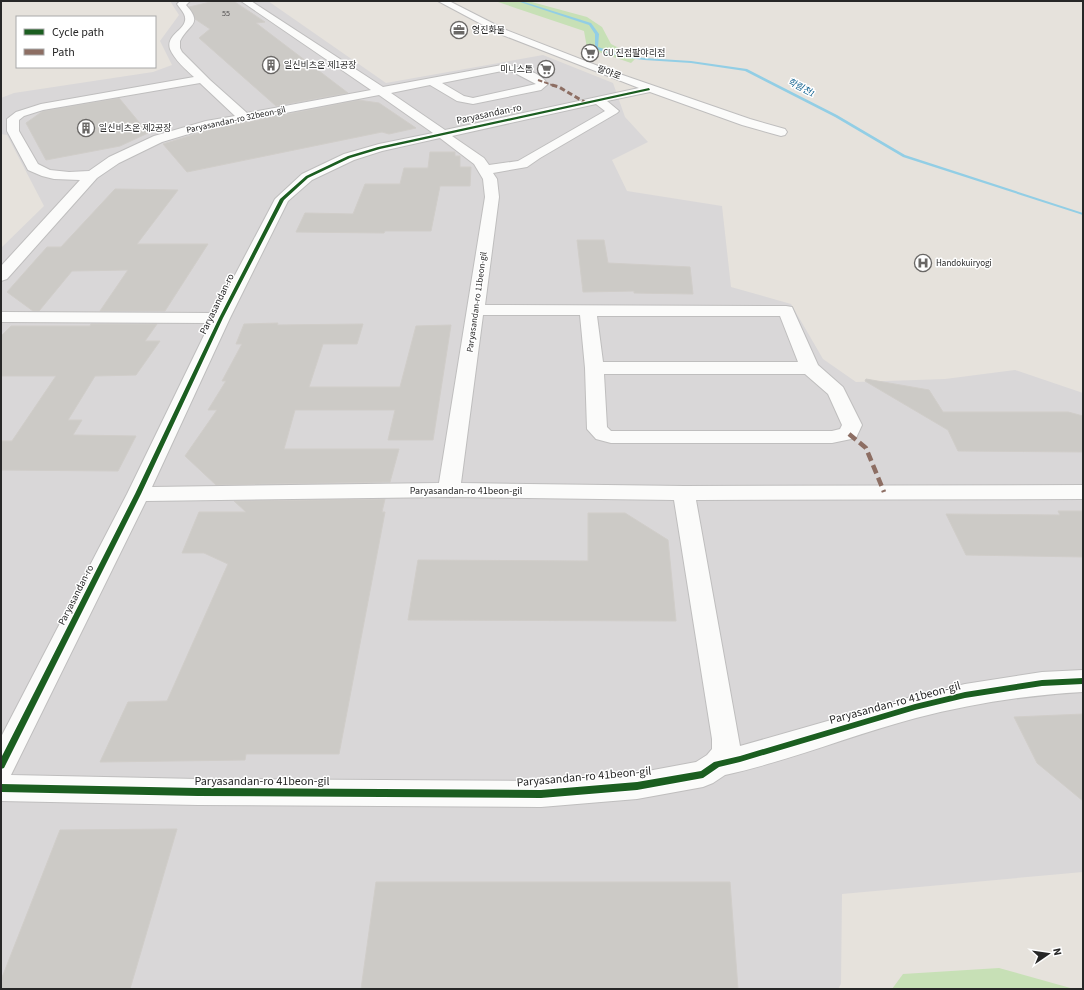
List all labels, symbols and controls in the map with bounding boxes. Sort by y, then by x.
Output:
house number: 55 [222,8,230,19]
legend [16,16,156,68]
office icon: 영진화물 [449,20,469,40]
text: Cycle path [52,24,104,41]
place label: 영진화물 [472,24,505,37]
supermarket icon: CU 진접팔야리점 [580,43,600,63]
text: Path [52,44,75,61]
place label: CU 진접팔야리점 [603,47,665,60]
building icon: 일신비츠온 제1공장 [261,55,281,75]
place label: 일신비츠온 제1공장 [284,59,357,72]
supermarket icon: 미니스톱 [536,59,556,79]
street label: 팔야로 [595,62,623,84]
place label: 미니스톱 [500,63,533,76]
water label: 학림천1 [785,76,817,100]
street label: Paryasandan-ro [455,100,523,128]
street label: Paryasandan-ro 32beon-gil [185,103,287,137]
building icon: 일신비츠온 제2공장 [76,118,96,138]
place label: 일신비츠온 제2공장 [99,122,172,135]
street label: Paryasandan-ro 11beon-gil [464,251,490,353]
hospital icon: Handokuiryogi [913,253,933,273]
place label: Handokuiryogi [936,257,992,270]
street label: Paryasandan-ro [196,271,238,337]
street label: Paryasandan-ro 41beon-gil [410,484,523,498]
street label: Paryasandan-ro [55,562,97,628]
street label: Paryasandan-ro 41beon-gil [828,677,962,729]
street label: Paryasandan-ro 41beon-gil [516,763,652,791]
street label: Paryasandan-ro 41beon-gil [194,773,330,790]
north arrow [1028,934,1068,974]
text: N [1049,947,1065,957]

